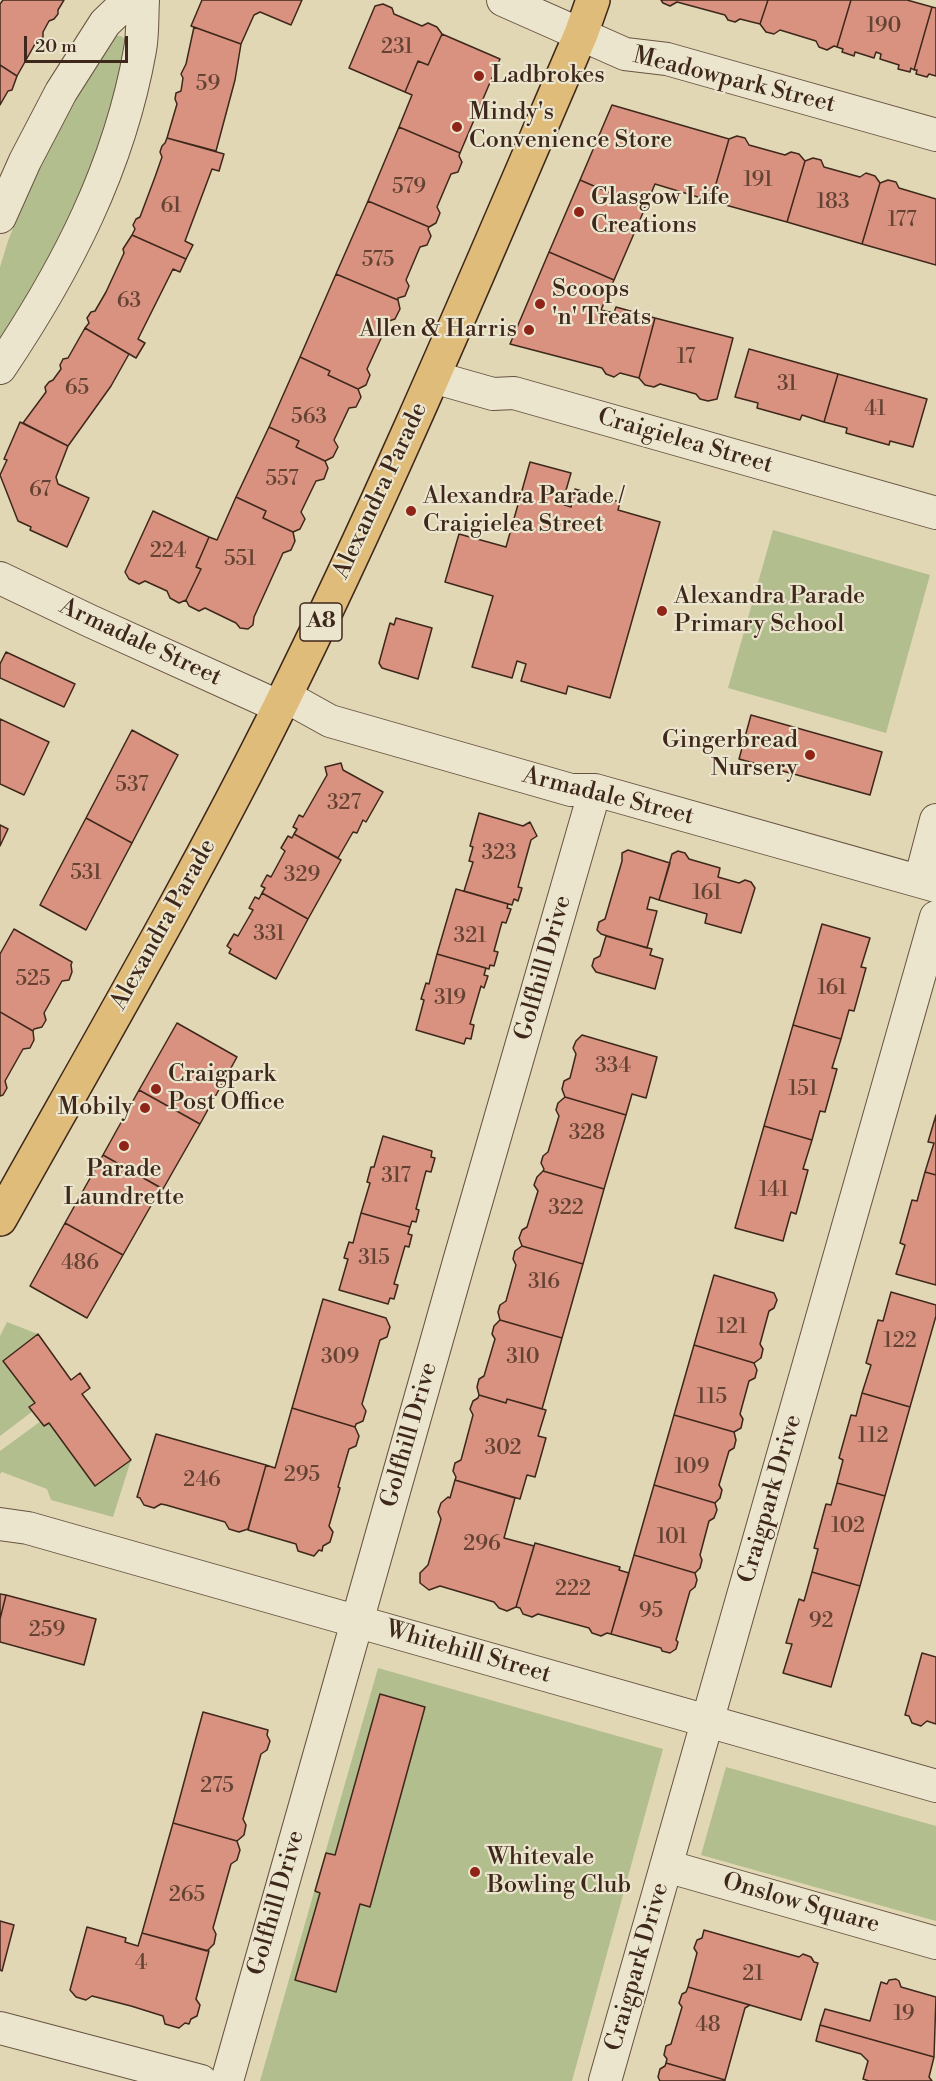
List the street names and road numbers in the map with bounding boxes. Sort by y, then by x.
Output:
street label: Meadowpark Street [630,42,838,120]
street label: Alexandra Parade [328,398,434,584]
street label: Craigielea Street [594,403,776,481]
street label: Armadale Street [54,593,226,693]
road number: A8 [300,603,342,641]
street label: Armadale Street [519,762,697,832]
street label: Alexandra Parade [105,834,223,1016]
street label: Golfhill Drive [510,892,578,1044]
street label: Golfhill Drive [376,1359,444,1511]
street label: Craigpark Drive [733,1411,809,1587]
street label: Whitehill Street [382,1616,554,1690]
street label: Golfhill Drive [243,1827,311,1979]
street label: Onslow Square [719,1868,883,1940]
street label: Craigpark Drive [600,1879,676,2055]

